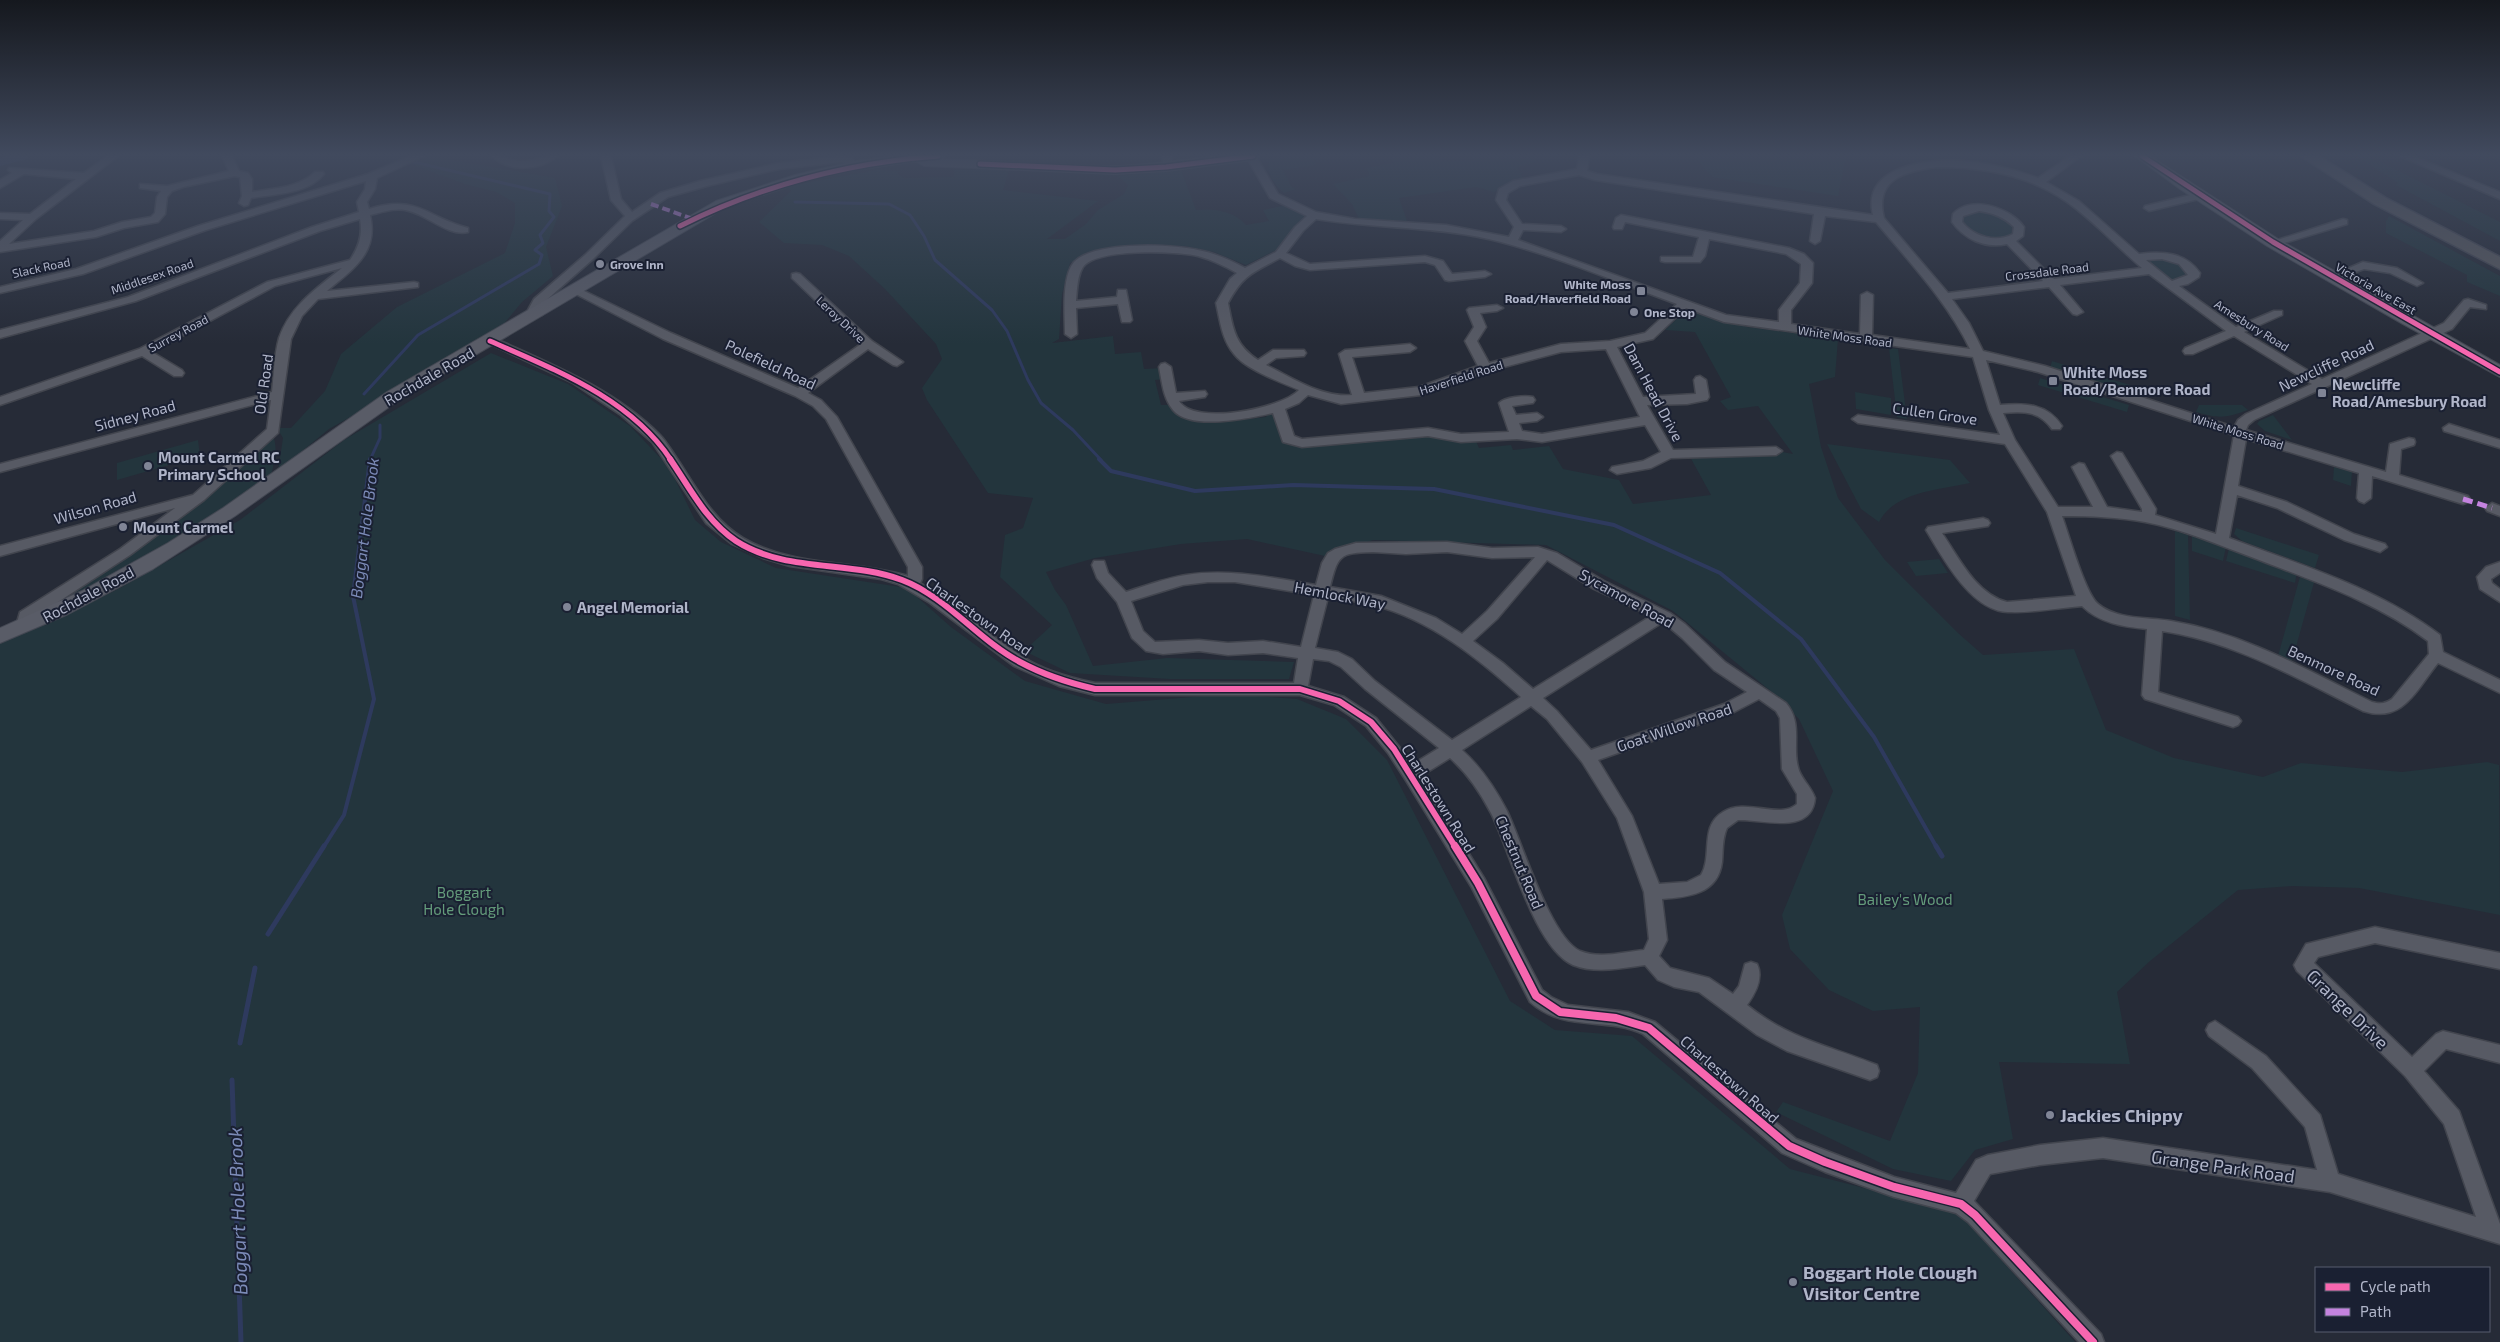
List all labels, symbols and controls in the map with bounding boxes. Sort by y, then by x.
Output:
street label: Slack Road [11,254,71,280]
street label: Middlesex Road [109,255,195,297]
place label: Grove Inn [610,257,664,271]
marker: Grove Inn [594,258,606,270]
street label: Crossdale Road [2004,259,2090,283]
street label: Victoria Ave East [2333,259,2419,317]
place label: White Moss Road/Haverfield Road [1505,277,1631,305]
marker: White Moss Road/Haverfield Road [1635,285,1647,297]
street label: Leroy Drive [814,293,868,345]
street label: Amesbury Road [2212,296,2292,354]
place label: One Stop [1644,305,1695,319]
marker: One Stop [1628,306,1640,318]
street label: Surrey Road [146,311,210,355]
street label: White Moss Road [1797,322,1893,350]
street label: Polefield Road [723,335,819,393]
street label: Newcliffe Road [2276,335,2376,395]
street label: Dam Head Drive [1621,340,1687,444]
street label: Rochdale Road [381,343,477,409]
street label: Old Road [250,353,276,415]
street label: Haverfield Road [1418,357,1504,397]
place label: White Moss Road/Benmore Road [2063,363,2210,398]
marker: White Moss Road/Benmore Road [2047,375,2059,387]
place label: Newcliffe Road/Amesbury Road [2332,375,2487,411]
marker: Newcliffe Road/Amesbury Road [2316,387,2328,399]
street label: Sidney Road [93,396,177,434]
street label: Cullen Grove [1891,398,1979,428]
street label: White Moss Road [2191,410,2285,452]
place label: Mount Carmel RC Primary School [158,448,280,484]
water label: Boggart Hole Brook [346,457,382,599]
marker: Mount Carmel RC Primary School [142,460,154,472]
street label: Wilson Road [52,487,138,527]
place label: Mount Carmel [133,518,233,536]
marker: Mount Carmel [117,521,129,533]
street label: Rochdale Road [39,562,137,626]
street label: Sycamore Road [1577,565,1677,631]
street label: Charlestown Road [923,573,1035,659]
street label: Hemlock Way [1293,577,1387,613]
place label: Angel Memorial [577,598,689,616]
marker: Angel Memorial [561,601,573,613]
street label: Benmore Road [2285,641,2383,699]
street label: Goat Willow Road [1614,699,1734,755]
street label: Charlestown Road [1398,740,1480,856]
street label: Chestnut Road [1492,813,1548,911]
park label: Boggart Hole Clough [423,883,505,918]
park label: Bailey's Wood [1857,890,1953,908]
street label: Grange Drive [2303,965,2393,1053]
street label: Charlestown Road [1677,1031,1783,1127]
place label: Jackies Chippy [2060,1104,2184,1126]
marker: Jackies Chippy [2044,1109,2056,1121]
water label: Boggart Hole Brook [223,1127,251,1295]
street label: Grange Park Road [2150,1145,2296,1187]
place label: Boggart Hole Clough Visitor Centre [1803,1261,1977,1304]
legend [2315,1267,2490,1332]
marker: Boggart Hole Clough Visitor Centre [1787,1276,1799,1288]
text: Cycle path [2360,1277,2431,1295]
text: Path [2360,1302,2391,1320]

